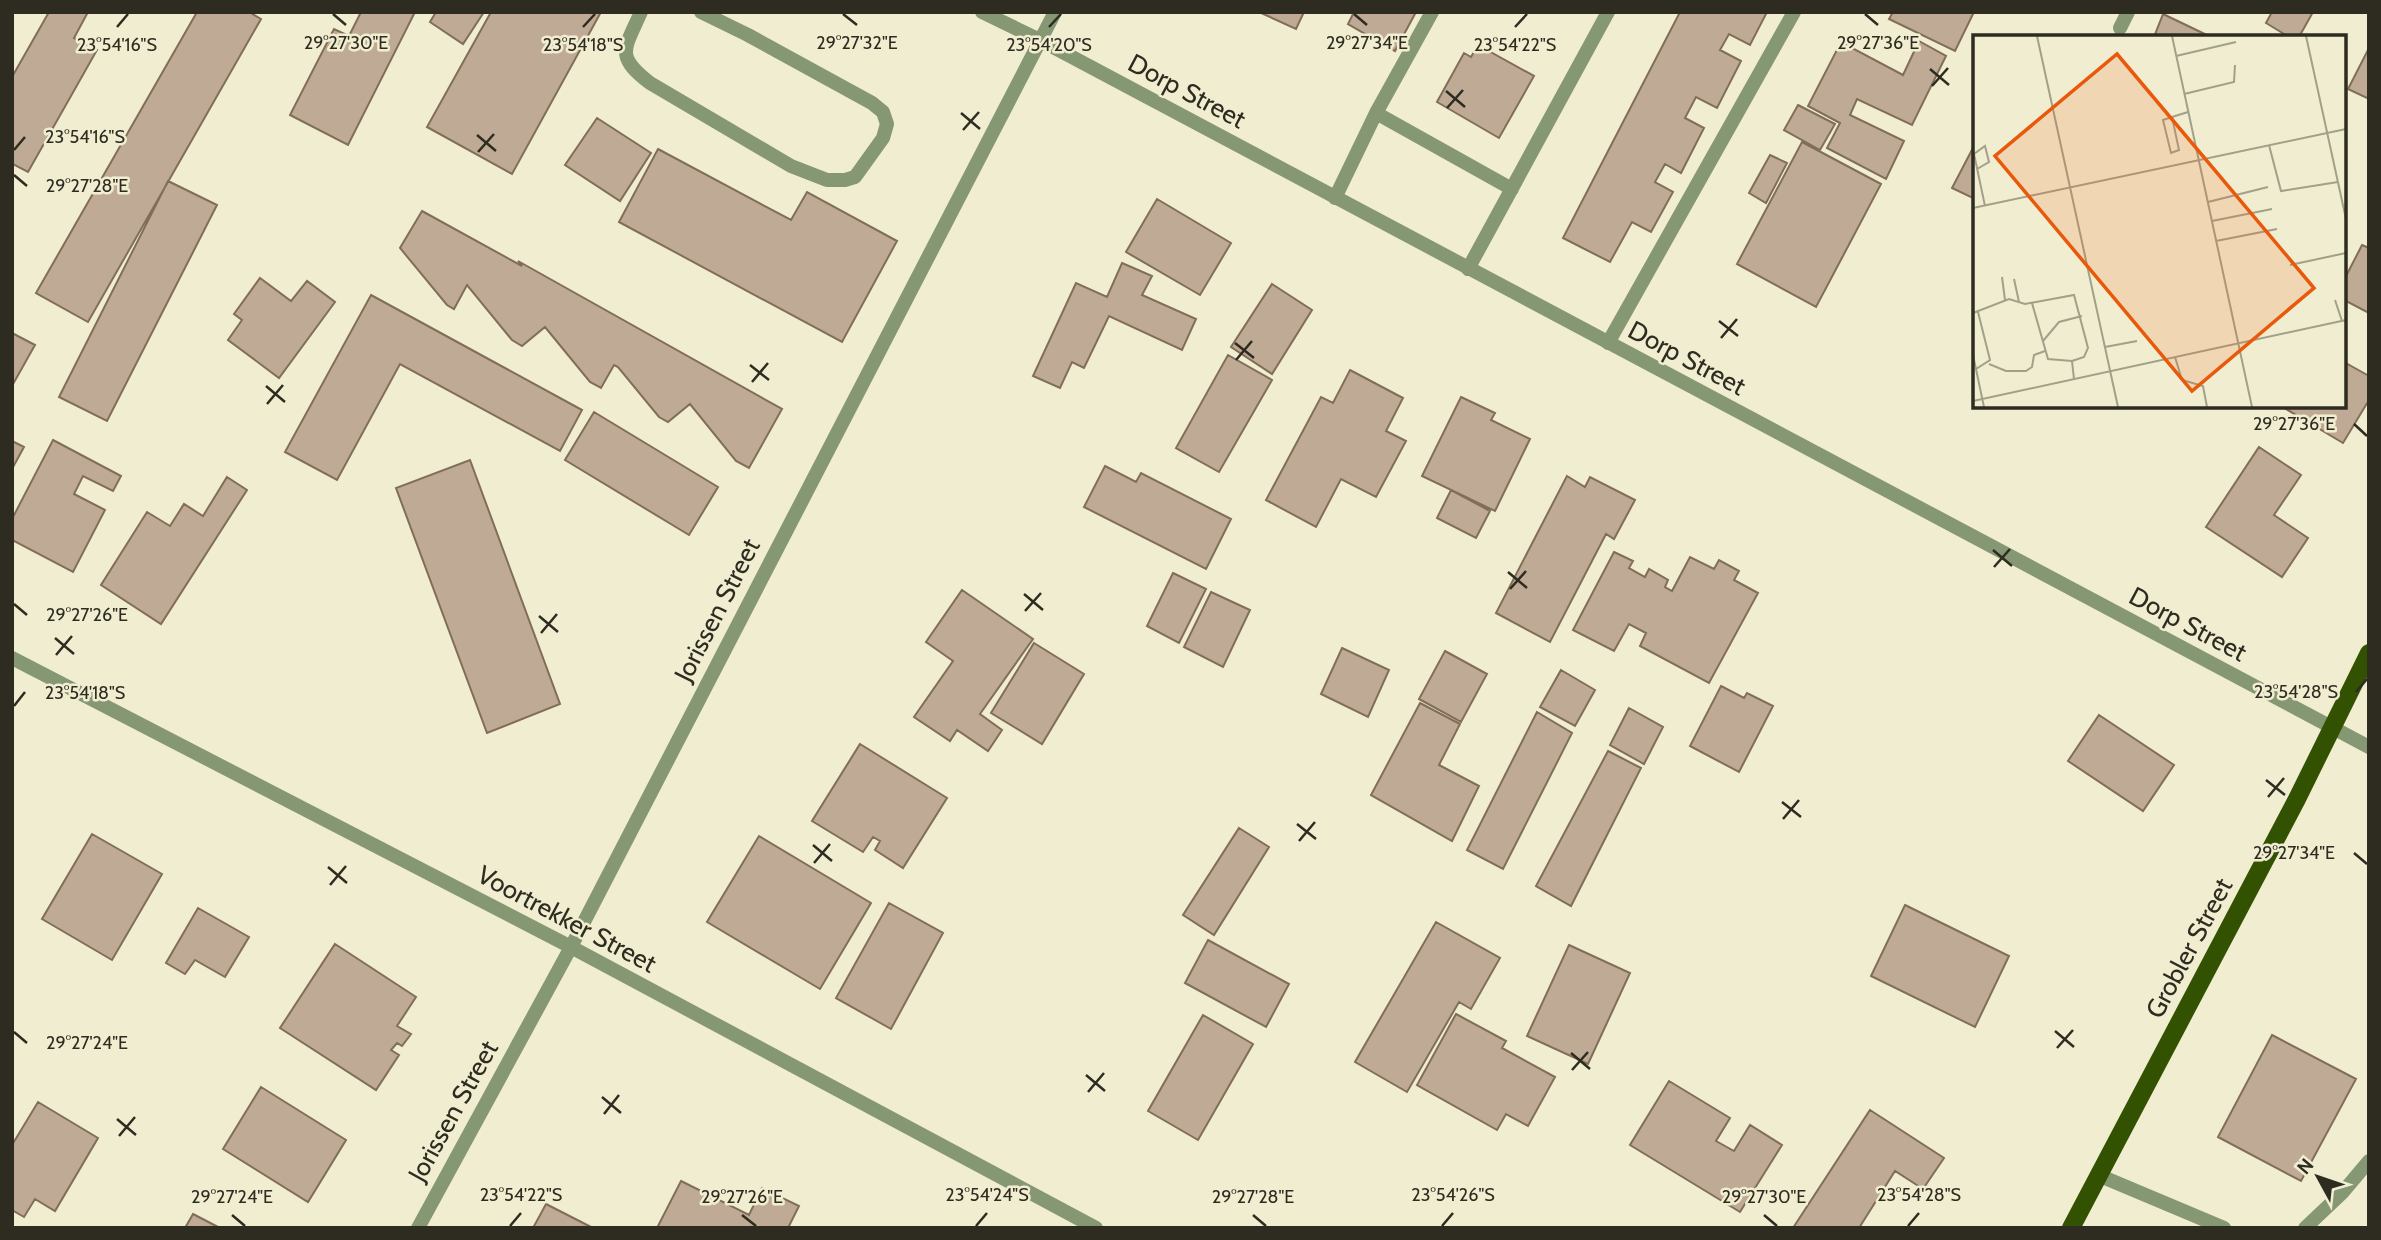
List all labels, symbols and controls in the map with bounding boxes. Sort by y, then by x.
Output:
text: 29°27'30"E [304,32,388,54]
text: 29°27'32"E [816,32,898,54]
text: 29°27'34"E [1326,32,1408,54]
text: 29°27'36"E [1837,32,1919,54]
text: 23°54'16"S [77,34,157,56]
text: 23°54'18"S [543,34,623,56]
text: 23°54'20"S [1006,34,1092,56]
text: 23°54'22"S [1474,34,1556,56]
inset map [1973,35,2346,408]
street label: Dorp Street [1123,47,1251,135]
text: 23°54'16"S [45,126,125,148]
text: 29°27'28"E [46,175,128,197]
street label: Dorp Street [1623,314,1751,402]
text: 29°27'36"E [2253,413,2335,435]
street label: Jorissen Street [667,533,767,688]
street label: Dorp Street [2124,580,2252,668]
text: 29°27'26"E [46,604,128,626]
text: 23°54'28"S [2254,681,2338,703]
text: 23°54'18"S [45,682,125,704]
text: 29°27'34"E [2253,842,2335,864]
street label: Voortrekker Street [472,858,662,980]
street label: Grobler Street [2139,872,2239,1024]
text: 29°27'24"E [46,1032,128,1054]
street label: Jorissen Street [401,1035,505,1188]
north arrow [2283,1142,2353,1212]
text: N [2292,1154,2318,1179]
text: 23°54'22"S [480,1184,562,1206]
text: 23°54'24"S [945,1184,1029,1206]
text: 23°54'26"S [1411,1184,1495,1206]
text: 23°54'28"S [1877,1184,1961,1206]
text: 29°27'24"E [191,1186,273,1208]
text: 29°27'26"E [701,1186,783,1208]
text: 29°27'28"E [1212,1186,1294,1208]
text: 29°27'30"E [1722,1186,1806,1208]

